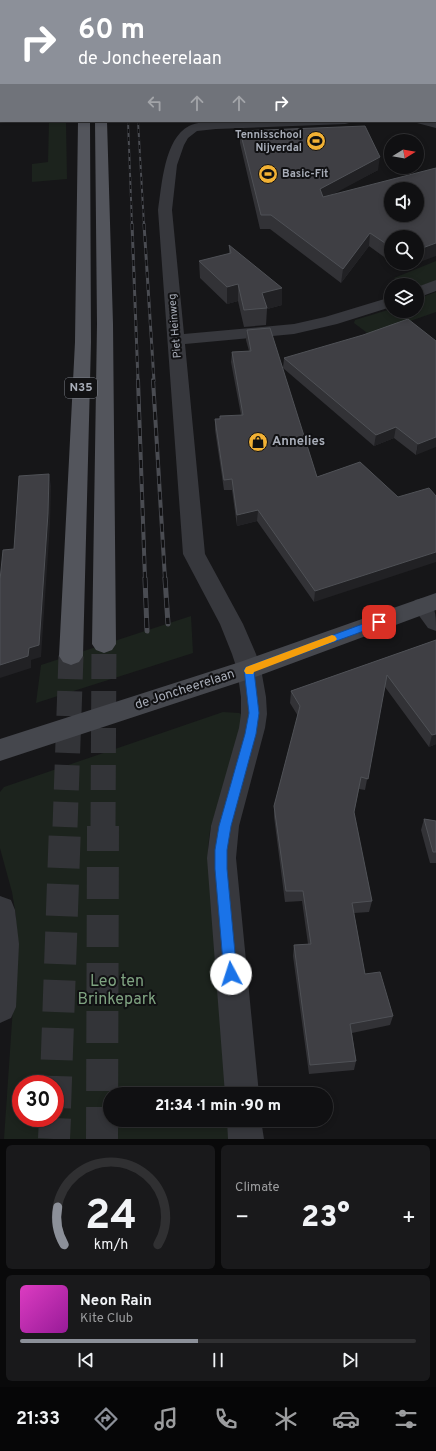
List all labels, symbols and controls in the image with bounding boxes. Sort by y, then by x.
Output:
text: 60 m [78,13,145,49]
icon: right [12,16,64,68]
text: de Joncheerelaan [78,48,222,71]
icon: left [144,92,166,114]
icon: ahead [186,92,208,114]
icon: ahead [228,92,250,114]
icon: right [270,92,292,114]
place label: Tennisschool Nijverdal [235,128,302,155]
sports icon: Tennisschool Nijverdal [305,130,327,152]
north arrow [384,134,424,174]
map controls [384,134,424,318]
sports icon: Basic-Fit [257,163,279,185]
place label: Basic-Fit [282,167,328,181]
button: sound [384,182,424,222]
button: search [384,230,424,270]
button: layers [384,278,424,318]
street label: Piet Heinweg [165,293,185,359]
road number: N35 [65,378,97,398]
shop icon: Annelies [247,431,269,453]
place label: Annelies [272,434,325,450]
pin [362,605,396,639]
icon: arrive [368,611,390,633]
street label: de Joncheerelaan [133,666,237,714]
position arrow [210,953,252,995]
park label: Leo ten Brinkepark [77,972,157,1010]
speed limit sign: 30 [12,1075,64,1127]
text: 21:34 · 1 min · 90 m [155,1097,281,1116]
text: Climate [235,1180,280,1196]
text: 24 [84,1191,137,1244]
text: 23° [301,1200,350,1237]
text: − [235,1205,249,1232]
text: + [402,1205,416,1232]
text: km/h [93,1236,128,1254]
text: Neon Rain [80,1292,152,1311]
text: Kite Club [80,1311,133,1327]
icon: previous [75,1349,97,1371]
icon: pause [207,1349,229,1371]
icon: next [339,1349,361,1371]
icon: directions [92,1405,120,1433]
icon: music [152,1405,180,1433]
icon: phone [212,1405,240,1433]
icon: climate [272,1405,300,1433]
icon: car [332,1405,360,1433]
icon: filters [392,1405,420,1433]
text: 21:33 [16,1408,60,1431]

